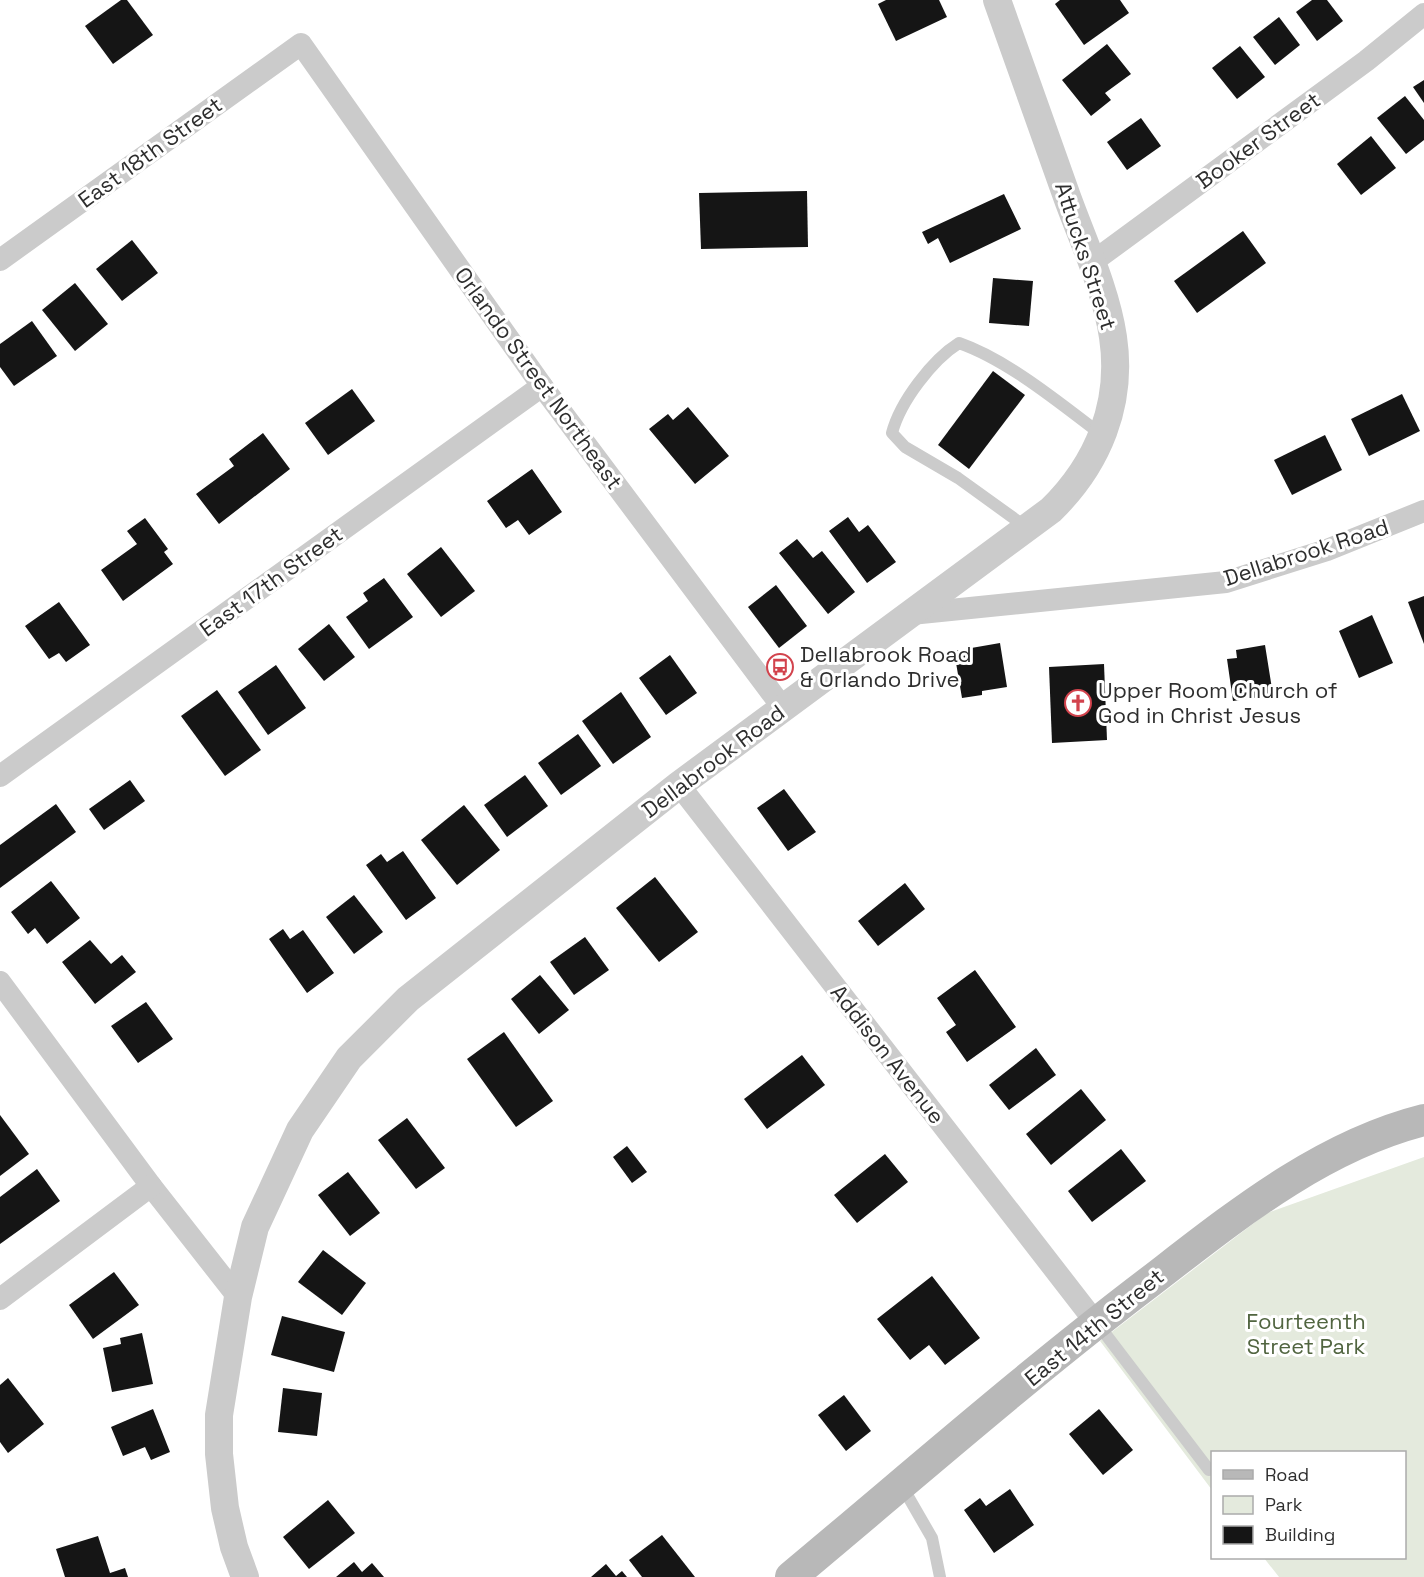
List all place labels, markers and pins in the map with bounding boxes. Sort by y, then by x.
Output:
place label: Dellabrook Road & Orlando Drive [800,640,972,693]
bus stop icon: Dellabrook Road & Orlando Drive [765,652,795,682]
place label: Upper Room Church of God in Christ Jesus [1098,676,1338,729]
church icon: Upper Room Church of God in Christ Jesus [1063,688,1093,718]

